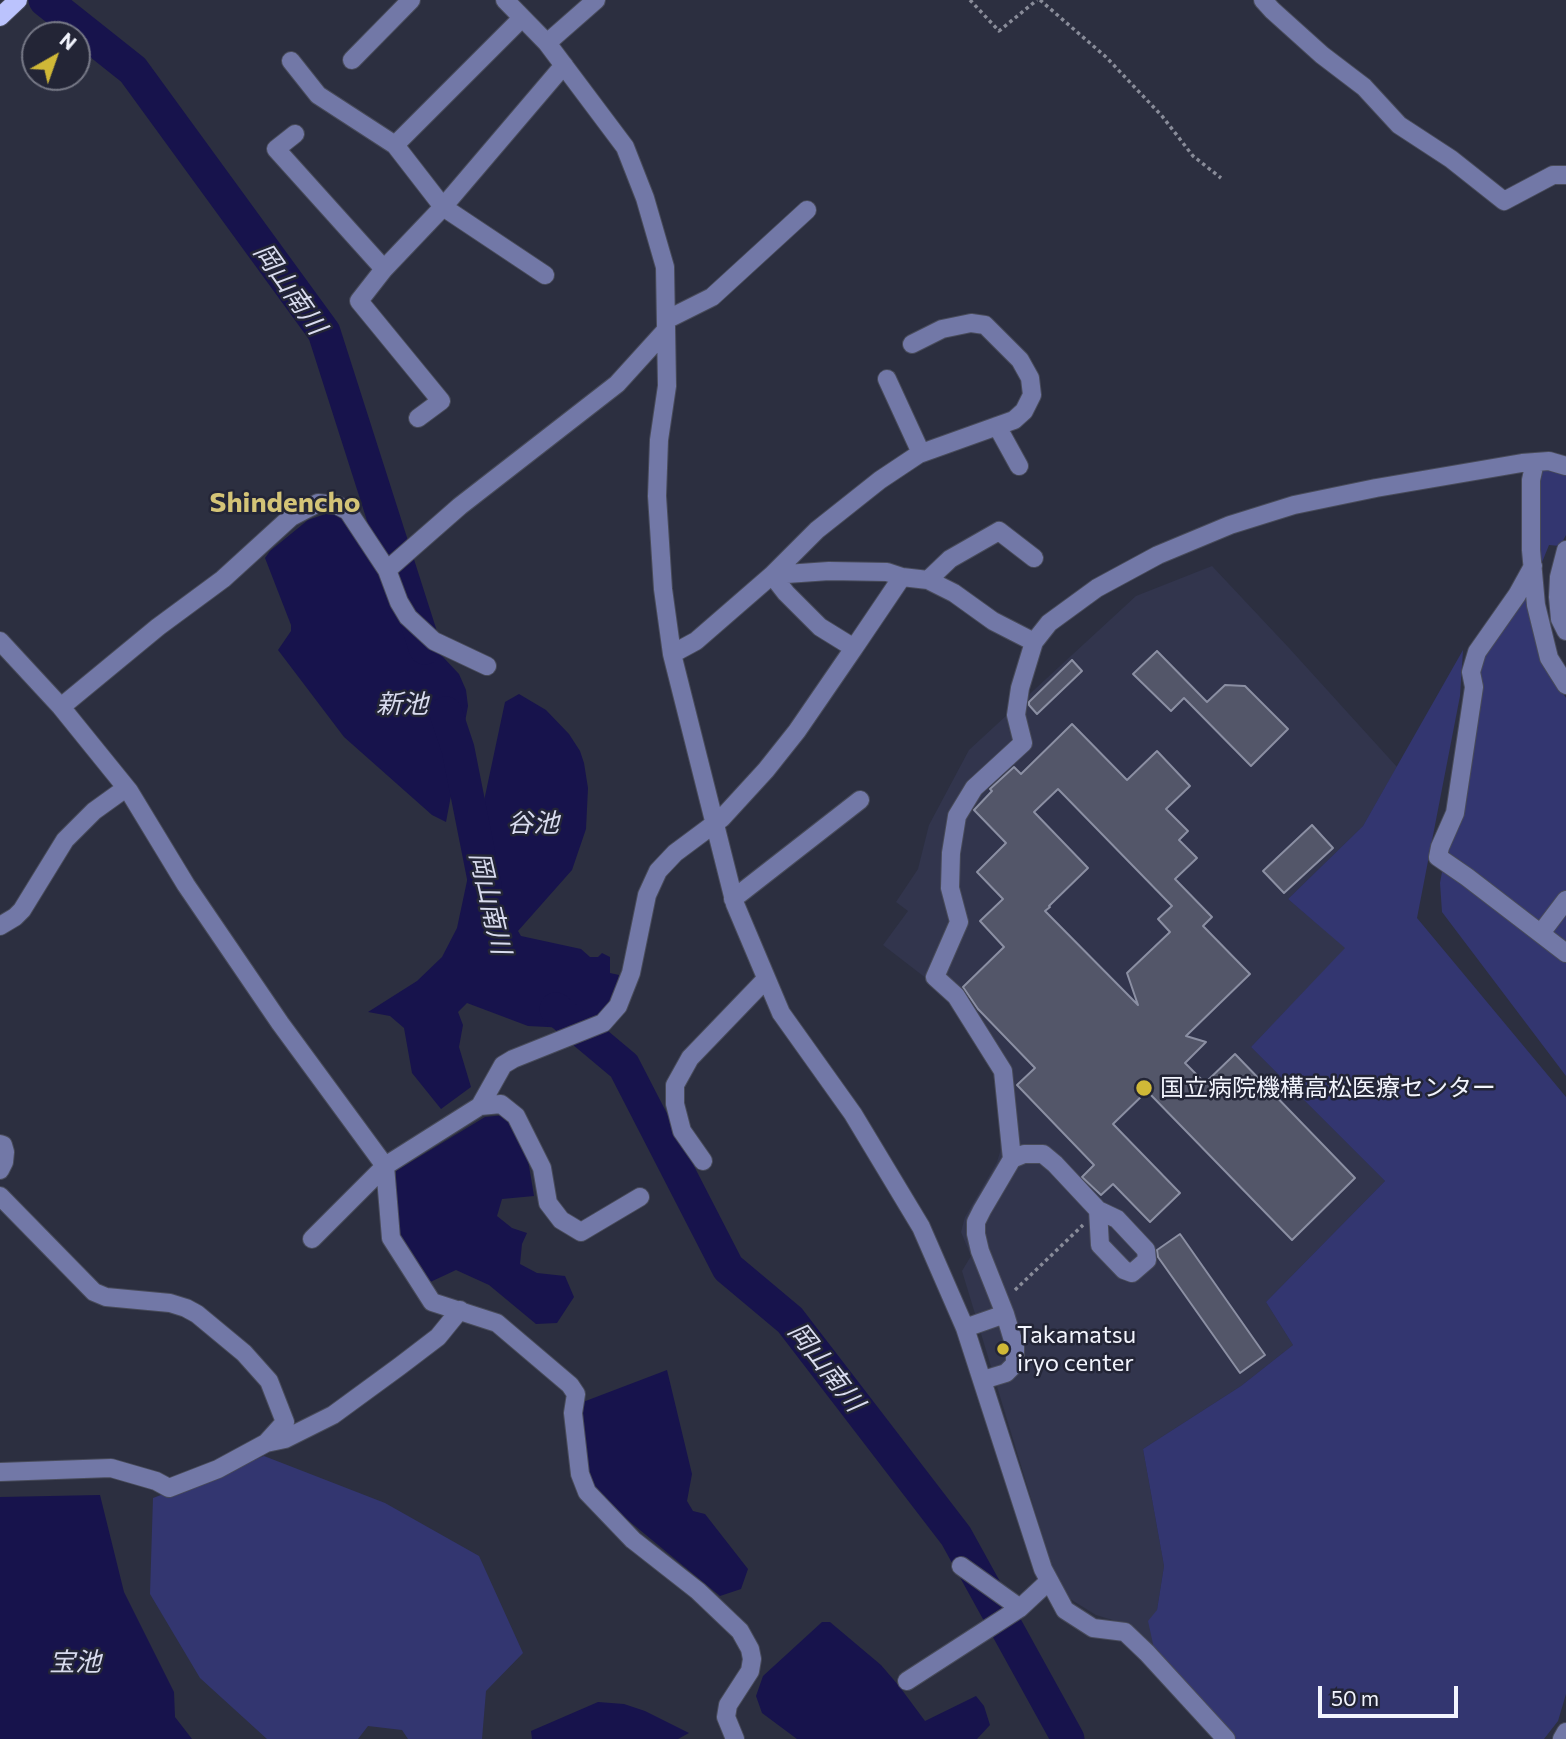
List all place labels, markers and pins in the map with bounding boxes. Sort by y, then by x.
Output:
place label: 国立病院機構高松医療センター [1160,1074,1496,1102]
marker: 国立病院機構高松医療センター [1134,1078,1154,1098]
place label: Takamatsu iryo center [1017,1321,1136,1377]
marker: Takamatsu iryo center [995,1341,1011,1357]

